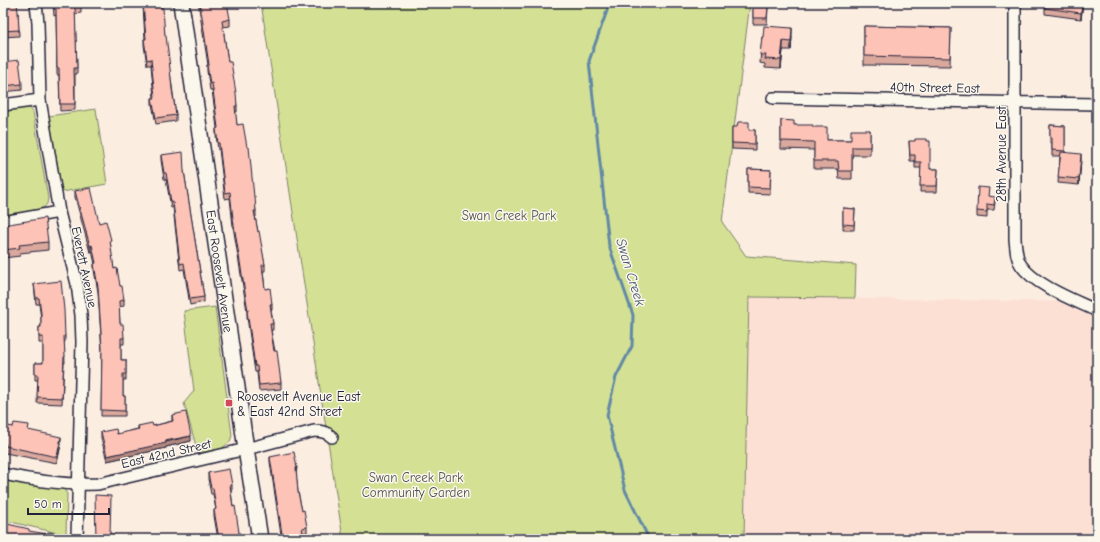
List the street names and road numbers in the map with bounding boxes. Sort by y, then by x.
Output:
street label: 40th Street East [890,79,981,96]
street label: 28th Avenue East [994,105,1009,202]
street label: East Roosevelt Avenue [203,209,236,334]
street label: Everett Avenue [69,225,101,309]
street label: East 42nd Street [120,436,214,471]

